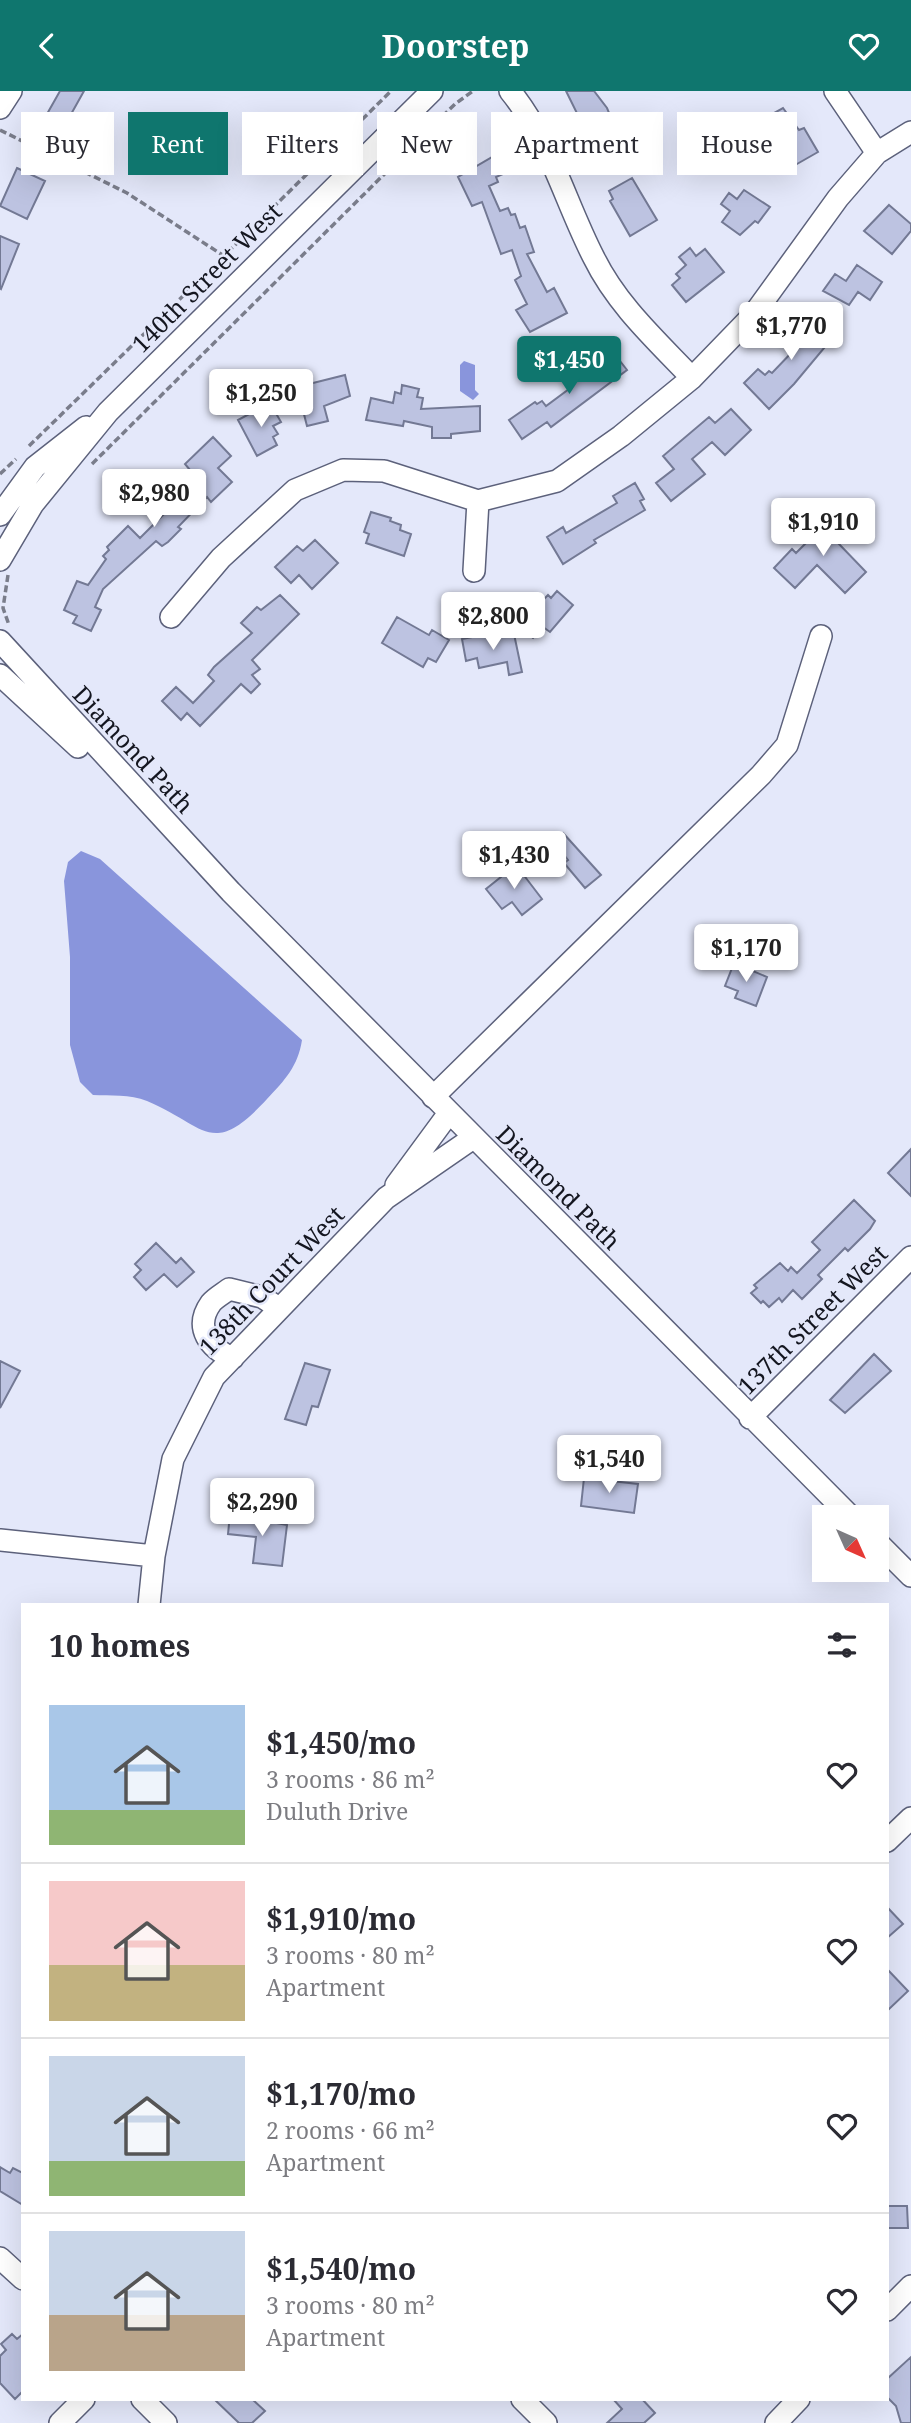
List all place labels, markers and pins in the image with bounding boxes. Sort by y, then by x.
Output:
pin: $1,770 [734,303,848,362]
pin: $1,450 [512,337,626,396]
pin: $1,250 [204,369,318,429]
pin: $2,980 [97,469,211,529]
pin: $1,910 [766,498,880,558]
pin: $2,800 [436,593,550,652]
pin: $1,430 [457,831,571,891]
pin: $1,170 [689,925,803,984]
pin: $1,540 [552,1435,666,1495]
pin: $2,290 [205,1479,319,1538]

